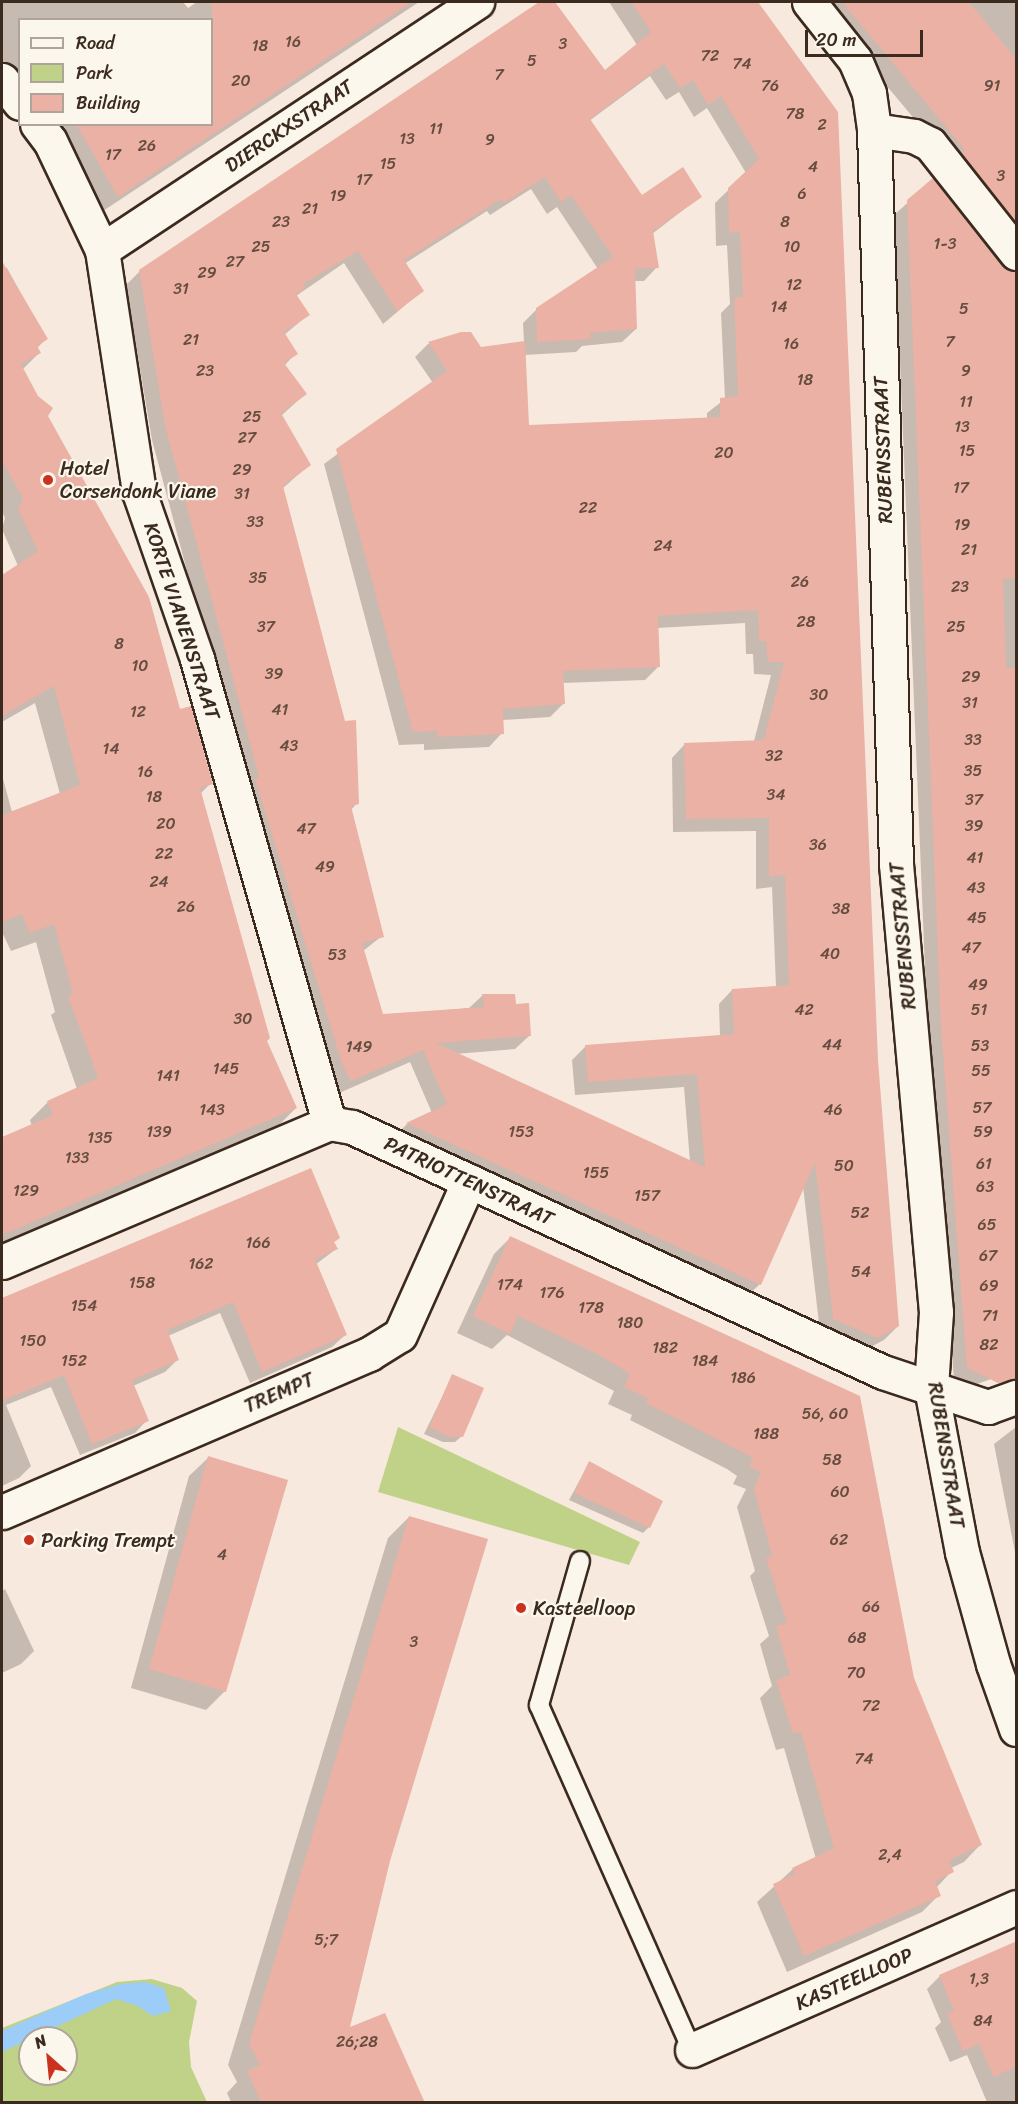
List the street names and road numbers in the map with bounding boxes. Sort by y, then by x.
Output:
street label: DIERCKXSTRAAT [221,74,357,178]
street label: RUBENSSTRAAT [868,376,898,524]
street label: KORTE VIANENSTRAAT [138,518,226,724]
street label: RUBENSSTRAAT [885,862,921,1010]
street label: PATRIOTTENSTRAAT [380,1131,558,1231]
street label: TREMPT [241,1368,317,1418]
street label: RUBENSSTRAAT [923,1380,969,1530]
street label: KASTEELLOOP [792,1942,916,2016]

